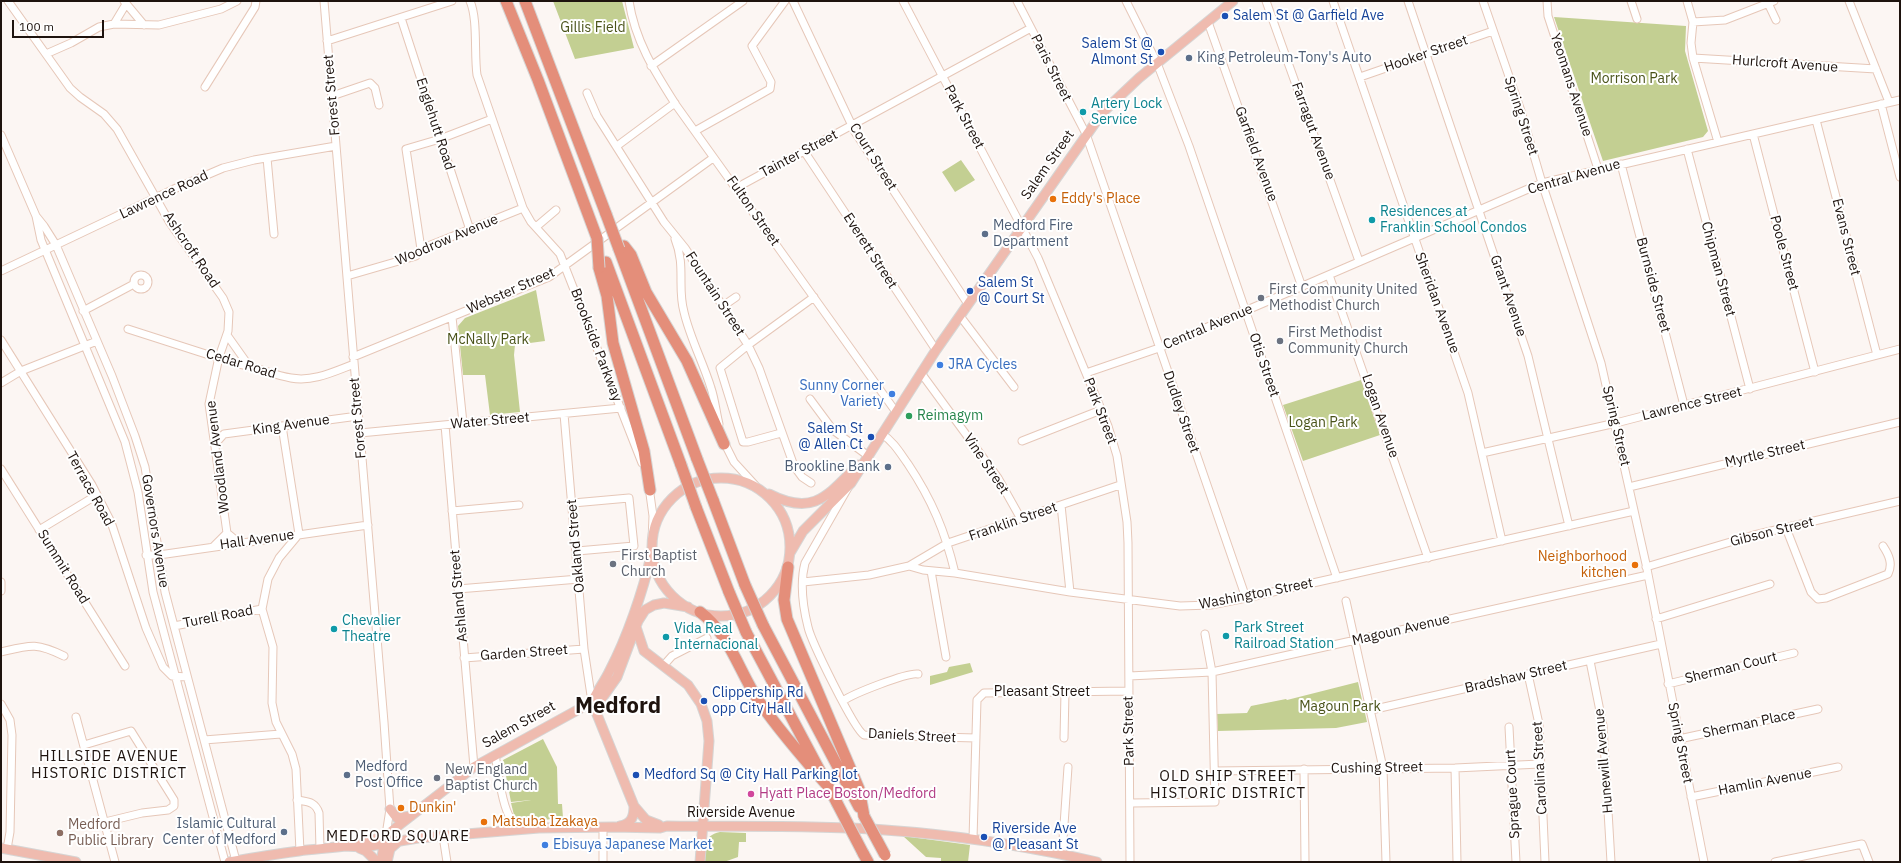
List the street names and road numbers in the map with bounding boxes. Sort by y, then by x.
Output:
street label: Yeomans Avenue [1546,31,1596,139]
street label: Paris Street [1027,32,1075,104]
street label: Hooker Street [1382,32,1470,76]
street label: Hurlcroft Avenue [1731,52,1839,76]
street label: Forest Street [320,54,344,136]
street label: Spring Street [1500,74,1542,158]
street label: Englehutt Road [412,76,458,172]
street label: Farragut Avenue [1288,80,1338,182]
street label: Park Street [940,82,988,152]
street label: Garfield Avenue [1231,104,1281,204]
street label: Court Street [846,120,900,194]
street label: Tainter Street [757,127,841,181]
street label: Salem Street [1018,127,1078,203]
street label: Central Avenue [1526,156,1622,198]
street label: Lawrence Road [117,167,211,223]
street label: Fulton Street [723,173,783,249]
street label: Evans Street [1828,197,1864,277]
street label: Ashcroft Road [159,209,223,291]
street label: Everett Street [839,210,901,292]
street label: Woodrow Avenue [393,211,501,269]
street label: Poole Street [1766,214,1802,292]
street label: Chipman Street [1697,220,1739,318]
street label: Burnside Street [1632,235,1674,335]
street label: Fountain Street [682,249,748,339]
street label: Sheridan Avenue [1411,250,1463,356]
street label: Grant Avenue [1486,253,1530,339]
street label: Webster Street [465,264,557,318]
street label: Brookside Parkway [567,286,625,404]
street label: Central Avenue [1161,301,1255,353]
street label: Otis Street [1245,331,1283,399]
street label: Cedar Road [204,345,278,383]
street label: Dudley Street [1159,369,1203,455]
street label: Logan Avenue [1358,372,1402,460]
street label: Park Street [1080,375,1120,447]
street label: Forest Street [346,377,370,459]
street label: Lawrence Street [1640,383,1744,425]
street label: Spring Street [1599,384,1633,468]
street label: Woodland Avenue [203,400,233,514]
street label: Water Street [450,409,530,433]
street label: King Avenue [251,411,331,439]
street label: Vine Street [960,431,1012,497]
street label: Myrtle Street [1723,437,1807,471]
street label: Terrace Road [63,449,117,529]
street label: Governors Avenue [138,473,172,589]
street label: Oakland Street [564,499,588,593]
street label: Franklin Street [967,499,1059,545]
street label: Gibson Street [1728,513,1816,551]
street label: Hall Avenue [219,526,295,554]
street label: Summit Road [34,527,92,607]
street label: Ashland Street [447,549,471,643]
street label: Washington Street [1198,575,1314,613]
street label: Turell Road [182,602,254,632]
street label: Magoun Avenue [1350,611,1452,649]
street label: Garden Street [480,642,568,664]
street label: Sherman Court [1683,648,1779,688]
street label: Bradshaw Street [1463,657,1569,697]
street label: Pleasant Street [994,684,1090,700]
street label: Park Street [1120,696,1138,766]
street label: Salem Street [479,698,559,752]
street label: Spring Street [1664,701,1696,785]
street label: Sherman Place [1701,706,1797,742]
street label: Hunewill Avenue [1591,708,1617,814]
street label: Carolina Street [1529,721,1551,815]
street label: Daniels Street [867,725,957,747]
street label: Sprague Court [1502,749,1524,839]
street label: Cushing Street [1331,759,1423,777]
street label: Hamlin Avenue [1717,765,1813,799]
street label: Riverside Avenue [687,805,795,821]

